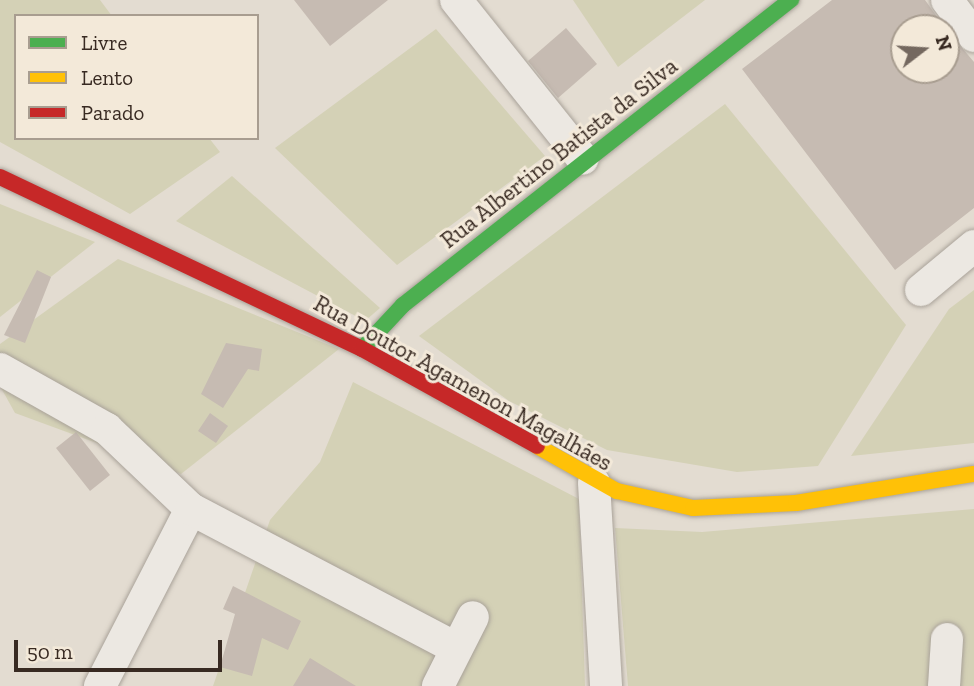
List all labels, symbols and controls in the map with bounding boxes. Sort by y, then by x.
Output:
legend [14,14,259,140]
north arrow [890,14,960,84]
text: Livre [81,30,127,55]
text: N [931,33,957,54]
street label: Rua Albertino Batista da Silva [435,52,683,254]
text: Lento [81,65,133,90]
text: Parado [81,100,144,125]
street label: Rua Doutor Agamenon Magalhães [309,289,617,477]
scale bar [18,626,226,670]
text: 50 m [27,639,73,664]

